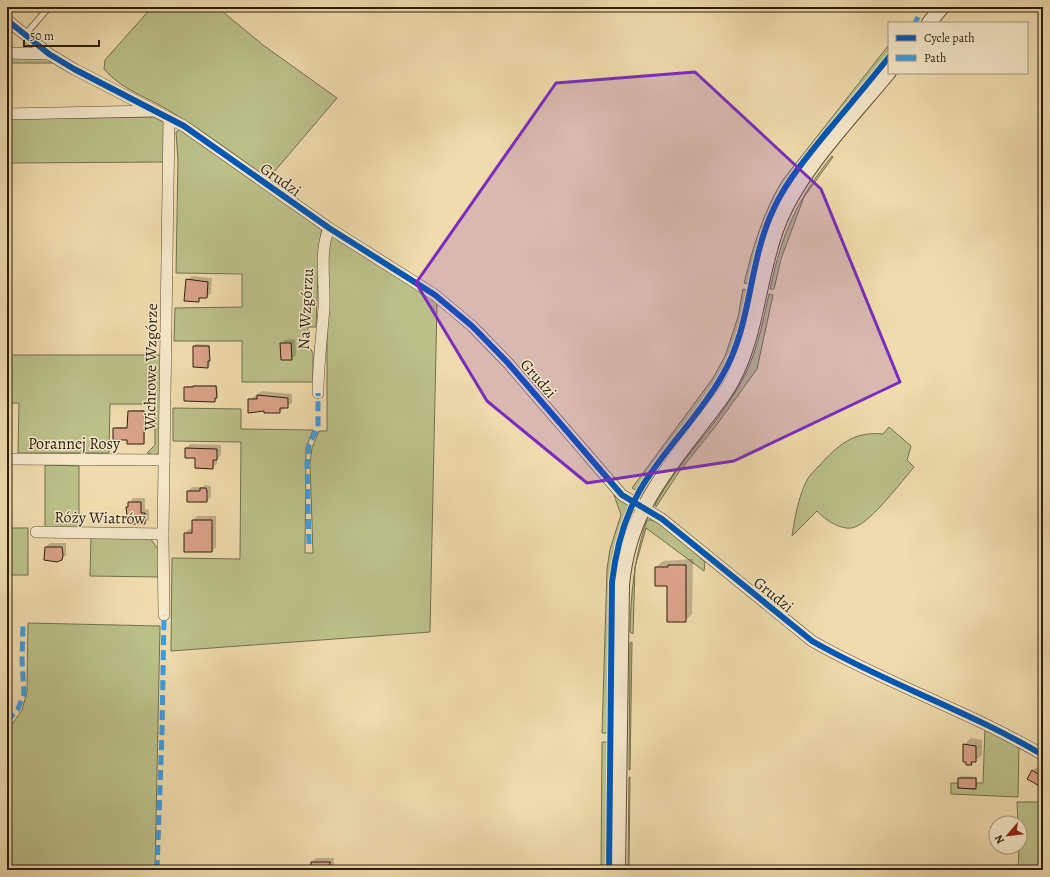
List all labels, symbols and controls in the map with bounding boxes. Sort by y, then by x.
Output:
scale bar [24,22,99,48]
legend [888,22,1028,74]
text: 50 m [30,28,54,44]
text: Cycle path [924,30,975,46]
text: Path [924,50,947,66]
street label: Grudzi [255,158,305,202]
street label: Na Wzgórzu [293,267,319,350]
street label: Wichrowe Wzgórze [139,303,163,432]
street label: Grudzi [515,354,562,403]
street label: Porannej Rosy [28,433,121,455]
street label: Róży Wiatrów [54,506,147,530]
street label: Grudzi [749,572,798,618]
north arrow [988,815,1028,855]
text: N [991,832,1008,847]

